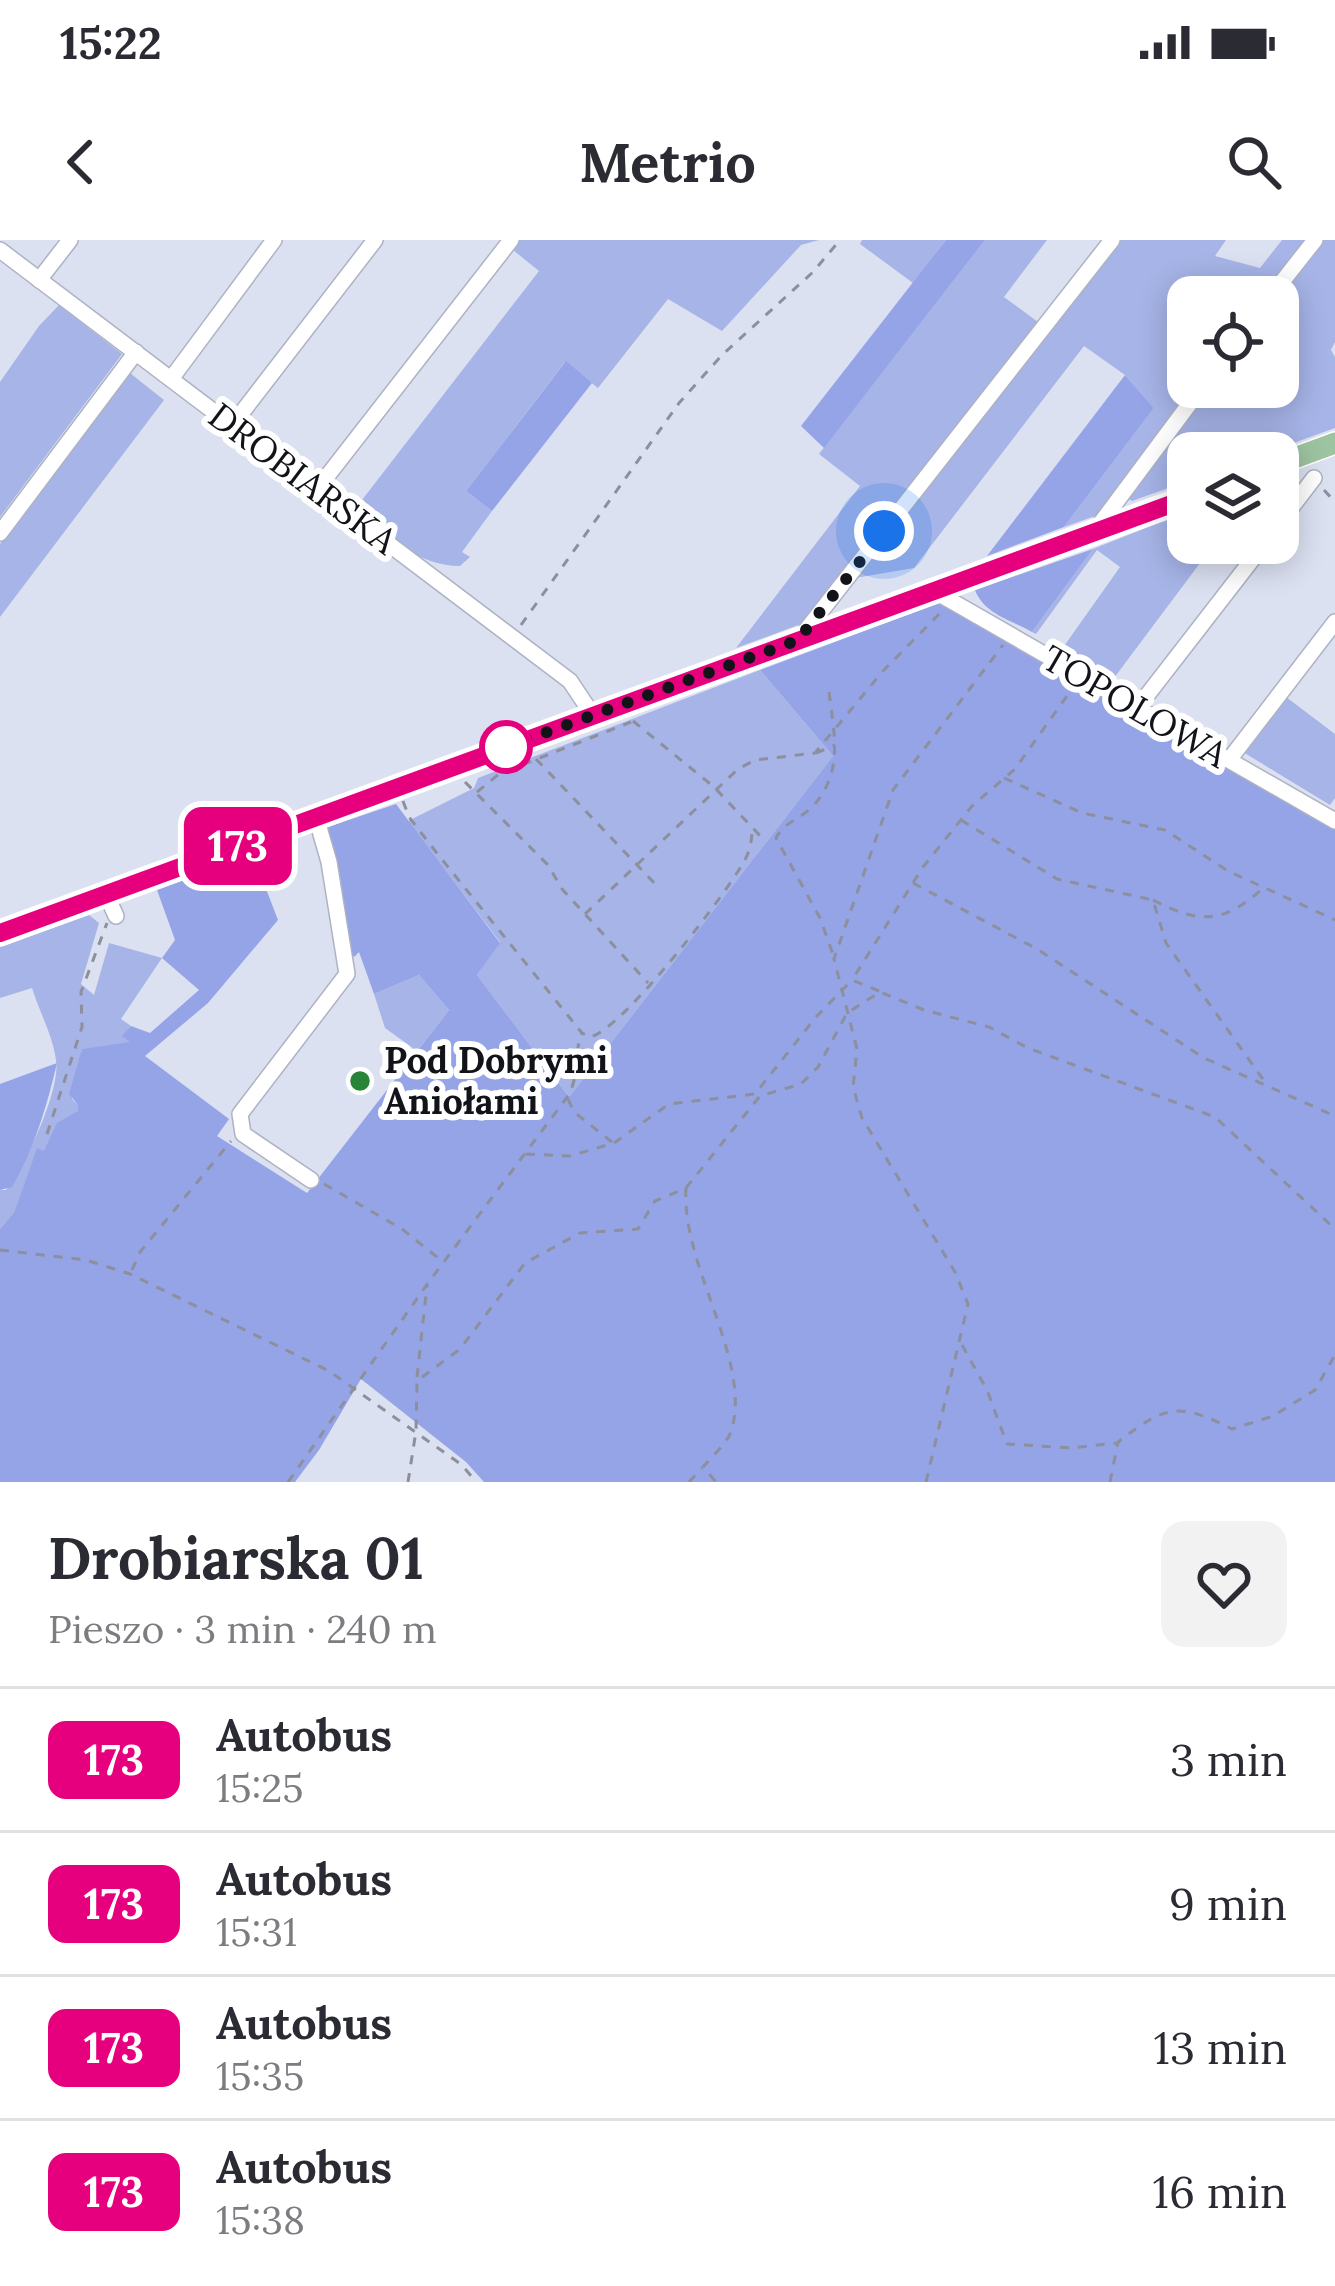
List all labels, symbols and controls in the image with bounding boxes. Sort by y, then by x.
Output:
text: 15:22 [60,14,162,71]
text: Metrio [579,128,756,197]
icon: back [48,129,114,195]
icon: search [1221,129,1287,195]
map controls [1167,276,1299,564]
button: locate [1167,276,1299,408]
street label: DROBIARSKA [200,392,407,564]
button: layers [1167,432,1299,564]
your location [854,501,914,561]
street label: TOPOLOWA [1034,635,1236,778]
unlabelled marker [481,722,531,772]
line badge: 173 [169,807,307,885]
text: 173 [208,819,268,873]
place label: Pod Dobrymi Aniołami [384,1037,608,1124]
marker: Pod Dobrymi Aniołami [347,1068,373,1094]
button: heart [1161,1521,1287,1647]
text: Drobiarska 01 [48,1522,424,1595]
text: Pieszo · 3 min · 240 m [48,1604,437,1654]
text: Autobus [216,1706,392,1763]
text: 3 min [1170,1731,1287,1788]
text: 173 [84,1733,144,1787]
text: 15:25 [216,1763,303,1813]
text: Autobus [216,1850,392,1907]
text: 9 min [1169,1875,1287,1932]
text: 173 [84,1877,144,1931]
text: 15:31 [216,1907,297,1957]
text: Autobus [216,1994,392,2051]
text: 13 min [1154,2019,1287,2076]
text: 173 [84,2021,144,2075]
text: 15:35 [216,2051,304,2101]
text: Autobus [216,2138,392,2195]
text: 16 min [1153,2163,1287,2220]
text: 173 [84,2165,144,2219]
text: 15:38 [216,2195,305,2245]

